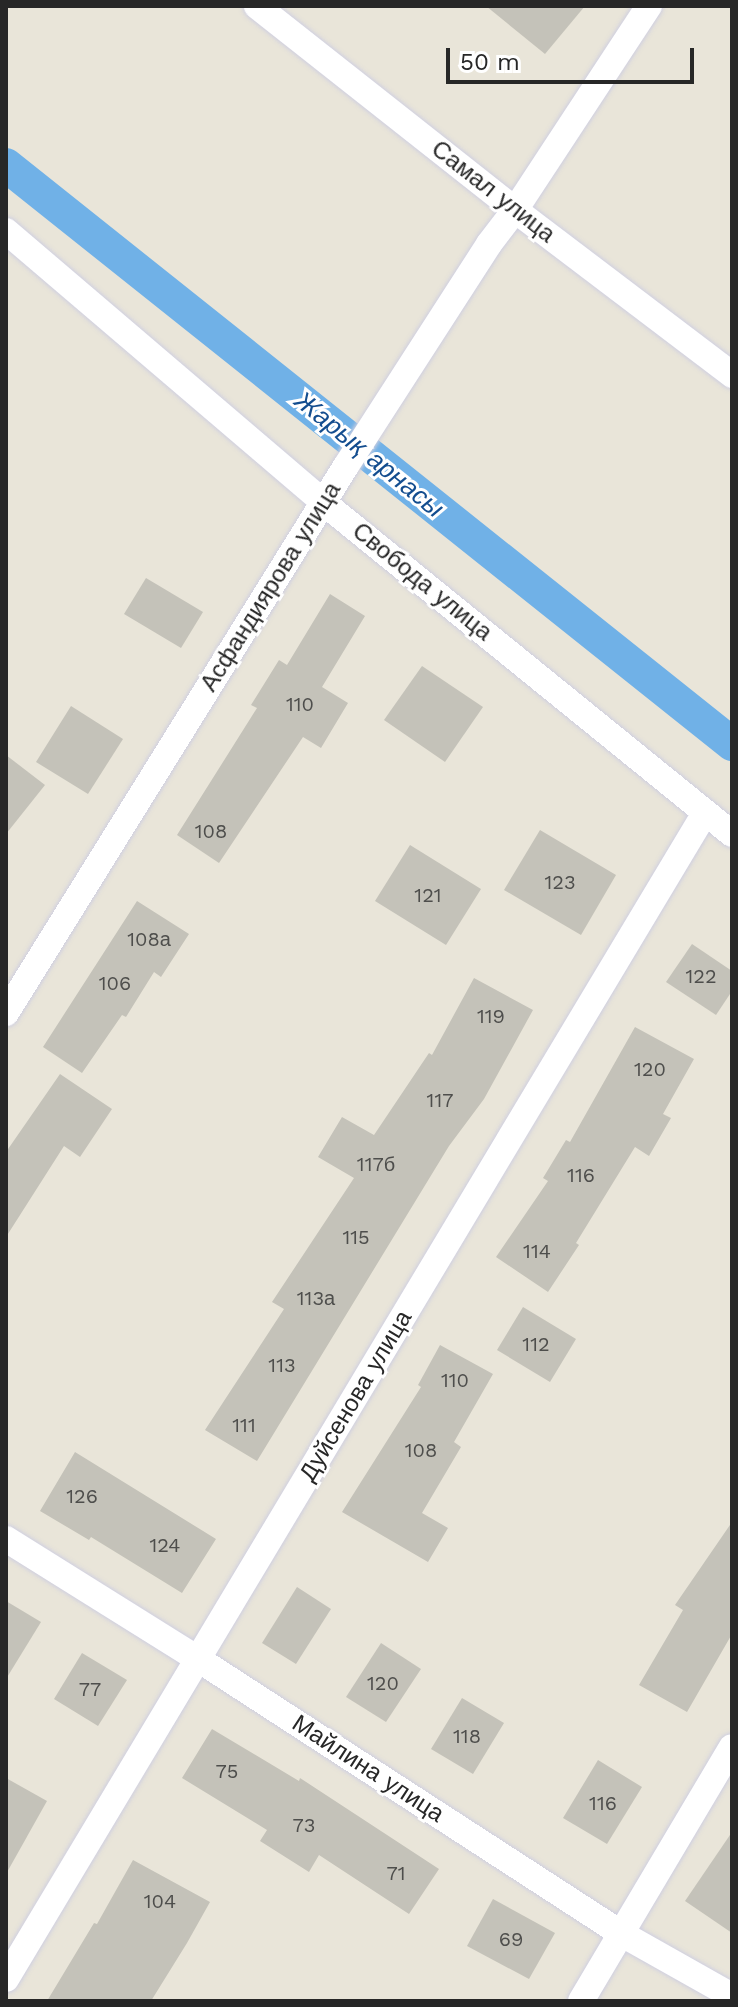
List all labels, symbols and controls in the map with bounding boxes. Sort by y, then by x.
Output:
scale bar [450,32,698,82]
text: 50 m [460,48,520,76]
street label: Самал улица [425,135,561,249]
water label: Жарық арнасы [288,385,450,525]
street label: Асфандиярова улица [195,477,347,697]
street label: Свобода улица [346,517,498,647]
house number: 110 [286,692,314,716]
house number: 108 [195,819,227,843]
house number: 123 [544,870,576,894]
house number: 121 [414,883,442,907]
house number: 108а [127,927,171,951]
house number: 122 [685,964,717,988]
house number: 106 [99,971,131,995]
house number: 119 [477,1004,505,1028]
house number: 120 [634,1057,666,1081]
house number: 117 [427,1088,453,1112]
house number: 117б [357,1152,395,1176]
house number: 116 [567,1163,595,1187]
house number: 115 [342,1225,370,1249]
house number: 114 [523,1239,551,1263]
house number: 113а [297,1286,335,1310]
street label: Дуйсенова улица [294,1305,418,1487]
house number: 112 [522,1332,550,1356]
house number: 113 [268,1353,296,1377]
house number: 110 [441,1368,469,1392]
house number: 111 [232,1413,256,1437]
house number: 108 [405,1438,437,1462]
house number: 126 [66,1484,98,1508]
house number: 124 [149,1533,181,1557]
house number: 120 [367,1671,399,1695]
house number: 77 [79,1677,101,1701]
street label: Майлина улица [287,1709,449,1829]
house number: 118 [453,1724,481,1748]
house number: 75 [216,1759,238,1783]
house number: 116 [589,1791,617,1815]
house number: 73 [293,1813,315,1837]
house number: 71 [386,1861,406,1885]
house number: 104 [144,1889,176,1913]
house number: 69 [499,1927,523,1951]

